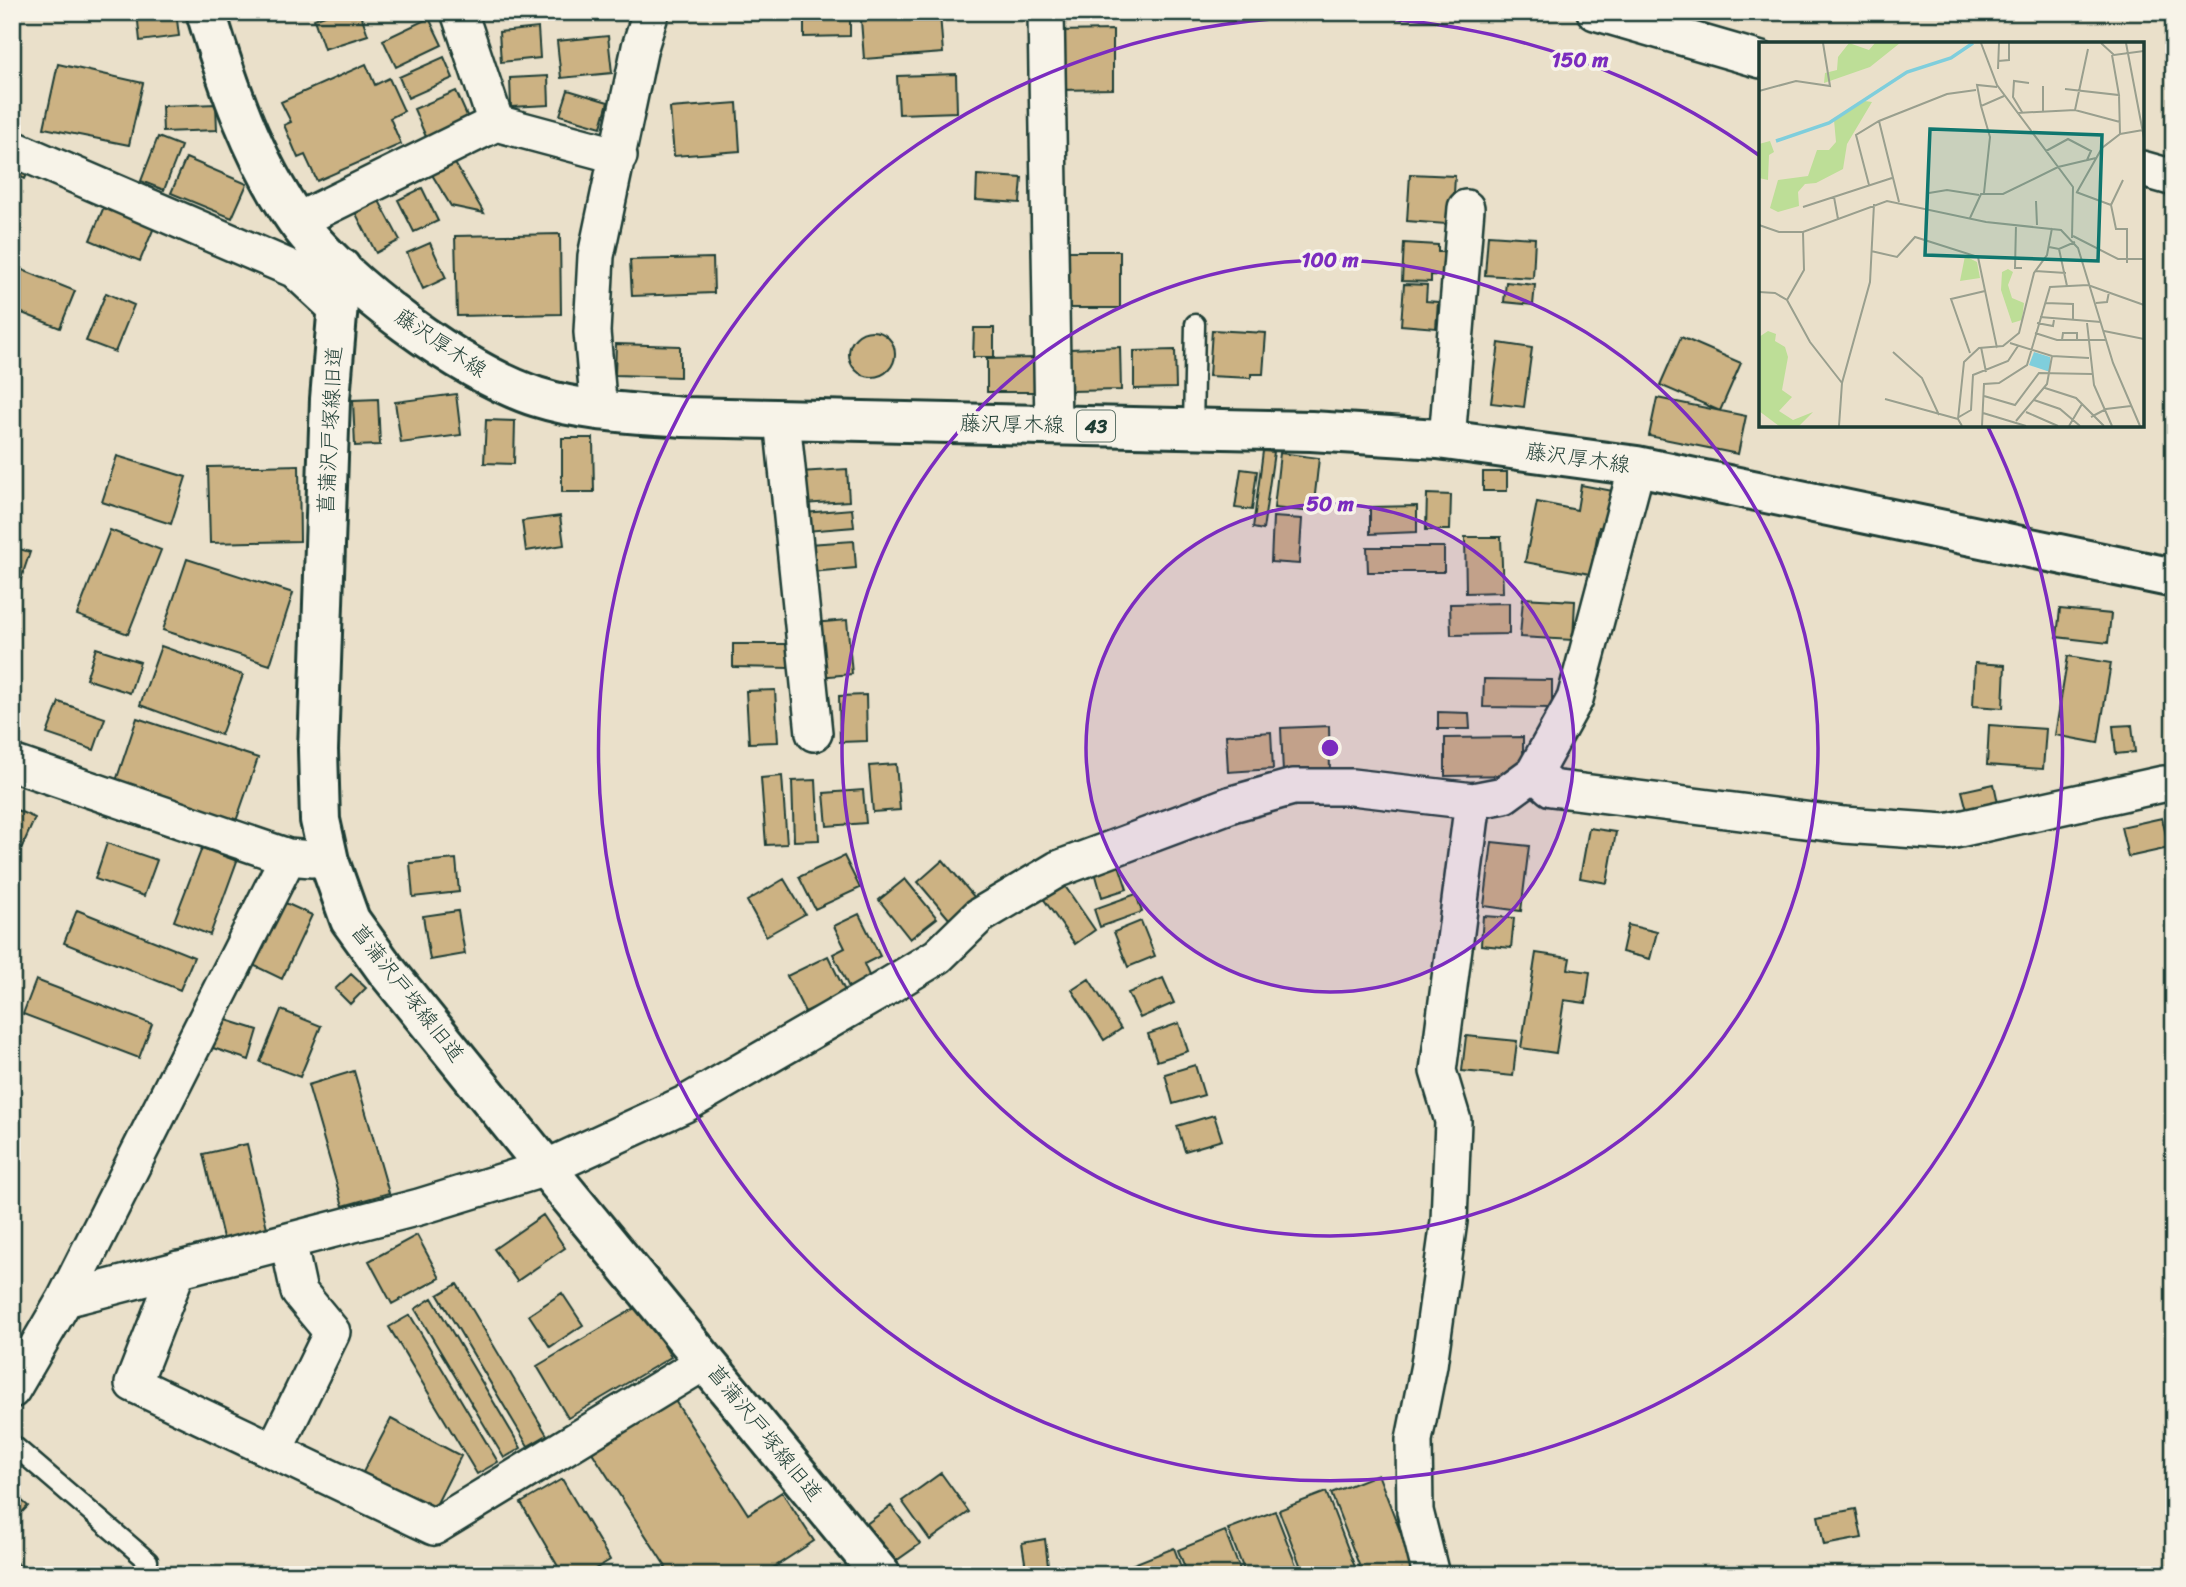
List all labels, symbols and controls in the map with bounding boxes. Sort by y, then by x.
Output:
text: 150 m [1552,41,1609,79]
inset map [1759,42,2144,427]
text: 100 m [1301,241,1359,279]
street label: 藤沢厚木線 [387,298,495,388]
street label: 菖蒲沢戸塚線旧道 [307,345,353,515]
street label: 藤沢厚木線 [959,404,1065,444]
road number: 43 [1077,410,1115,442]
street label: 藤沢厚木線 [1523,432,1633,484]
text: 50 m [1306,485,1355,523]
centre of rings [1318,736,1342,760]
street label: 菖蒲沢戸塚線旧道 [341,915,475,1071]
street label: 菖蒲沢戸塚線旧道 [697,1356,833,1510]

